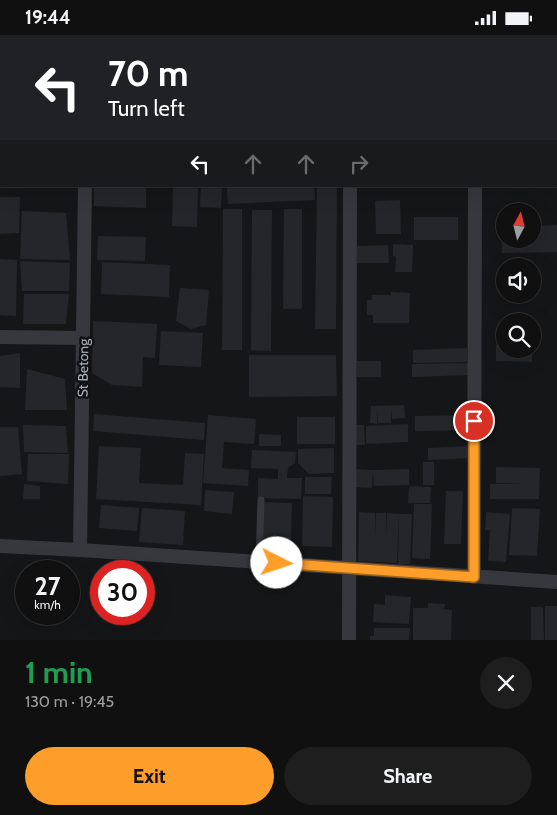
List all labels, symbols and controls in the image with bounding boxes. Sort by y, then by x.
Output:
text: 19:44 [25,6,71,29]
text: 70 m [108,52,189,95]
icon: left [25,55,90,120]
text: Turn left [108,95,185,122]
icon: left [186,150,214,178]
icon: ahead [239,150,267,178]
icon: ahead [292,150,320,178]
icon: right [345,150,373,178]
north arrow [496,203,541,247]
map controls [496,203,541,358]
button: sound [496,258,541,303]
button: search [496,313,541,358]
street label: St Betong [73,338,93,397]
pin [453,400,495,442]
icon: arrive [460,407,488,435]
position arrow [250,536,302,588]
speed limit sign: 30 [90,560,155,625]
text: 27 [35,571,60,601]
text: km/h [34,597,61,612]
text: 1 min [25,654,93,691]
button: close [480,657,532,709]
text: 130 m · 19:45 [25,692,114,711]
button: Exit [25,747,274,805]
button: Share [284,747,532,805]

